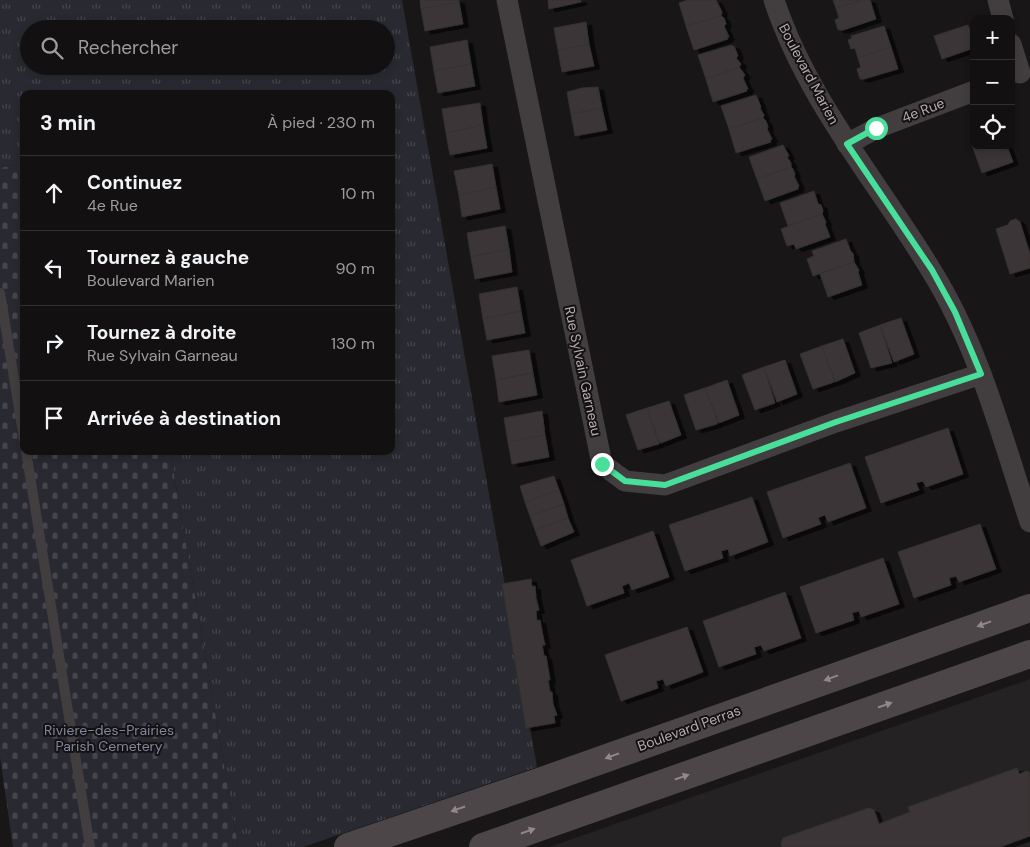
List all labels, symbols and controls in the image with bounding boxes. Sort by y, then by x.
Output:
map controls [970,15,1015,150]
button: + [970,15,1015,60]
search box [20,20,395,75]
street label: Boulevard Marien [775,21,843,127]
icon: search [38,34,66,62]
text: Rechercher [78,35,178,60]
button: − [970,60,1015,105]
street label: 4e Rue [899,94,947,126]
button: locate [970,105,1015,150]
text: 3 min [40,109,96,137]
text: À pied · 230 m [267,112,375,133]
route start [865,117,888,140]
text: Continuez [87,170,182,195]
icon: ahead [40,179,68,207]
text: 10 m [341,183,375,204]
text: 4e Rue [87,195,138,216]
text: Tournez à gauche [87,245,249,270]
icon: left [40,254,68,282]
text: 90 m [335,258,375,279]
text: Boulevard Marien [87,270,214,291]
street label: Rue Sylvain Garneau [560,305,606,437]
text: Tournez à droite [87,320,237,345]
icon: right [40,329,68,357]
text: 130 m [331,333,375,354]
text: Rue Sylvain Garneau [87,345,238,366]
icon: arrive [40,404,68,432]
text: Arrivée à destination [87,406,281,431]
route end [591,453,614,476]
one-way arrow [976,620,991,628]
one-way arrow [823,674,838,682]
street label: Boulevard Perras [635,701,743,755]
one-way arrow [877,701,892,708]
park label: Riviere-des-Prairies Parish Cemetery [44,721,174,755]
one-way arrow [604,753,619,760]
one-way arrow [675,773,690,781]
one-way arrow [450,805,465,813]
one-way arrow [521,827,536,834]

